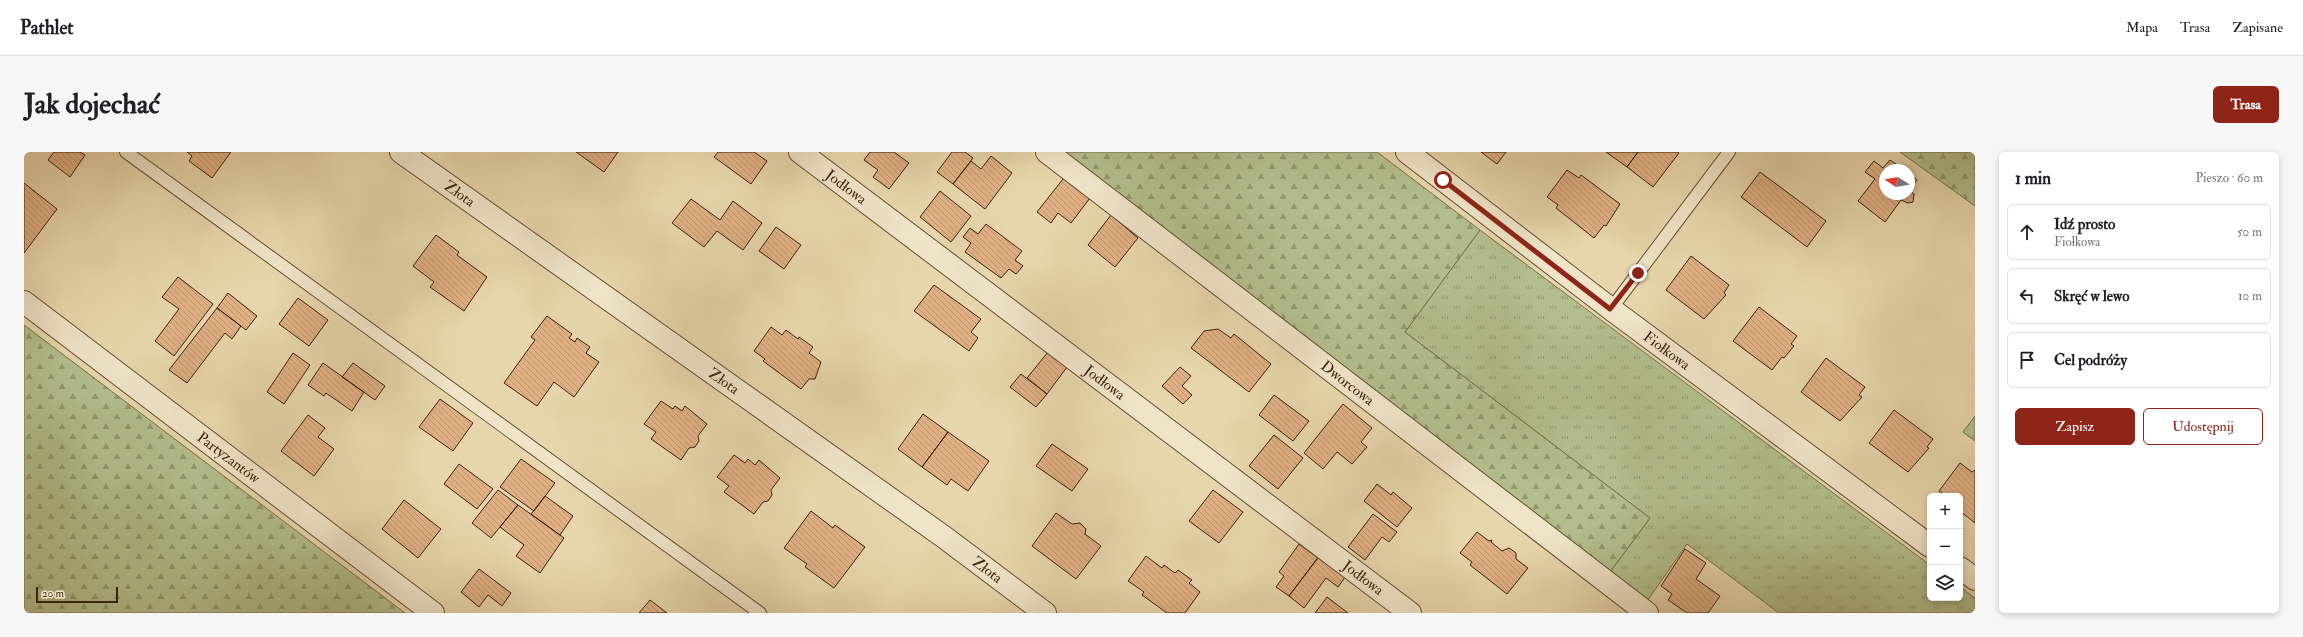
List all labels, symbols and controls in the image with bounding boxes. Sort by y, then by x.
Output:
text: Pathlet [20,16,74,40]
text: Mapa [2126,19,2158,36]
text: Trasa [2180,19,2210,36]
text: Zapisane [2232,19,2283,36]
button: Trasa [2213,86,2279,123]
text: Jak dojechać [24,87,160,122]
north arrow [1879,164,1915,200]
street label: Jodłowa [821,165,871,209]
text: 1 min [2015,168,2051,189]
text: Pieszo · 60 m [2196,170,2263,186]
route start [1434,171,1452,189]
street label: Złota [441,176,479,212]
text: Idź prosto [2054,215,2115,234]
icon: ahead [2016,221,2038,243]
text: 50 m [2237,224,2262,240]
text: Fiołkowa [2054,234,2100,250]
route end [1629,264,1647,282]
icon: left [2016,285,2038,307]
text: Skręć w lewo [2054,287,2129,306]
text: 10 m [2238,288,2262,304]
street label: Fiołkowa [1640,327,1695,375]
icon: arrive [2016,349,2038,371]
text: Cel podróży [2054,351,2127,370]
street label: Dworcowa [1317,356,1379,410]
street label: Jodłowa [1079,360,1130,404]
street label: Złota [705,364,744,399]
button: Zapisz [2015,408,2135,445]
button: Udostępnij [2143,408,2263,445]
street label: Partyzantów [193,428,264,488]
map controls [1927,493,1963,601]
button: + [1927,493,1963,529]
button: − [1927,529,1963,565]
street label: Złota [968,552,1007,588]
street label: Jodłowa [1337,555,1388,600]
button: layers [1927,565,1963,601]
scale bar [36,585,118,604]
text: 20 m [42,587,64,600]

